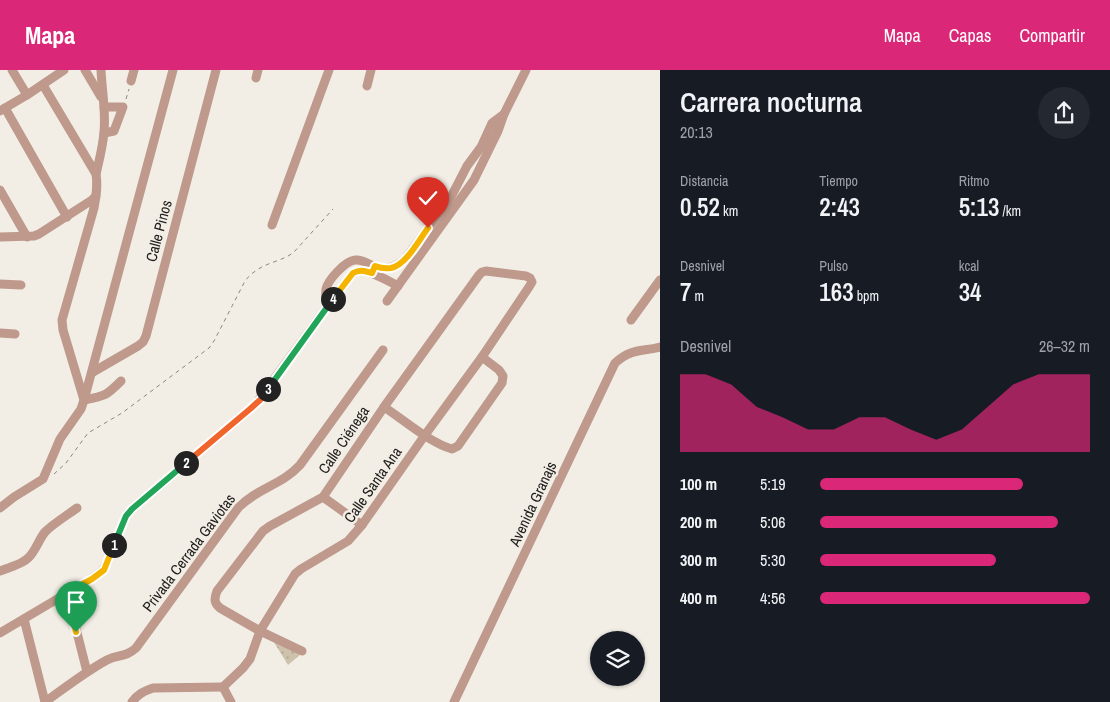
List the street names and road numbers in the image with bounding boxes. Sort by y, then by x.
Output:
street label: Calle Pinos [140,198,177,264]
street label: Calle Ciénega [313,401,374,478]
street label: Calle Santa Ana [339,442,407,527]
street label: Avenida Granajs [503,458,561,551]
street label: Privada Cerrada Gaviotas [137,489,240,616]

